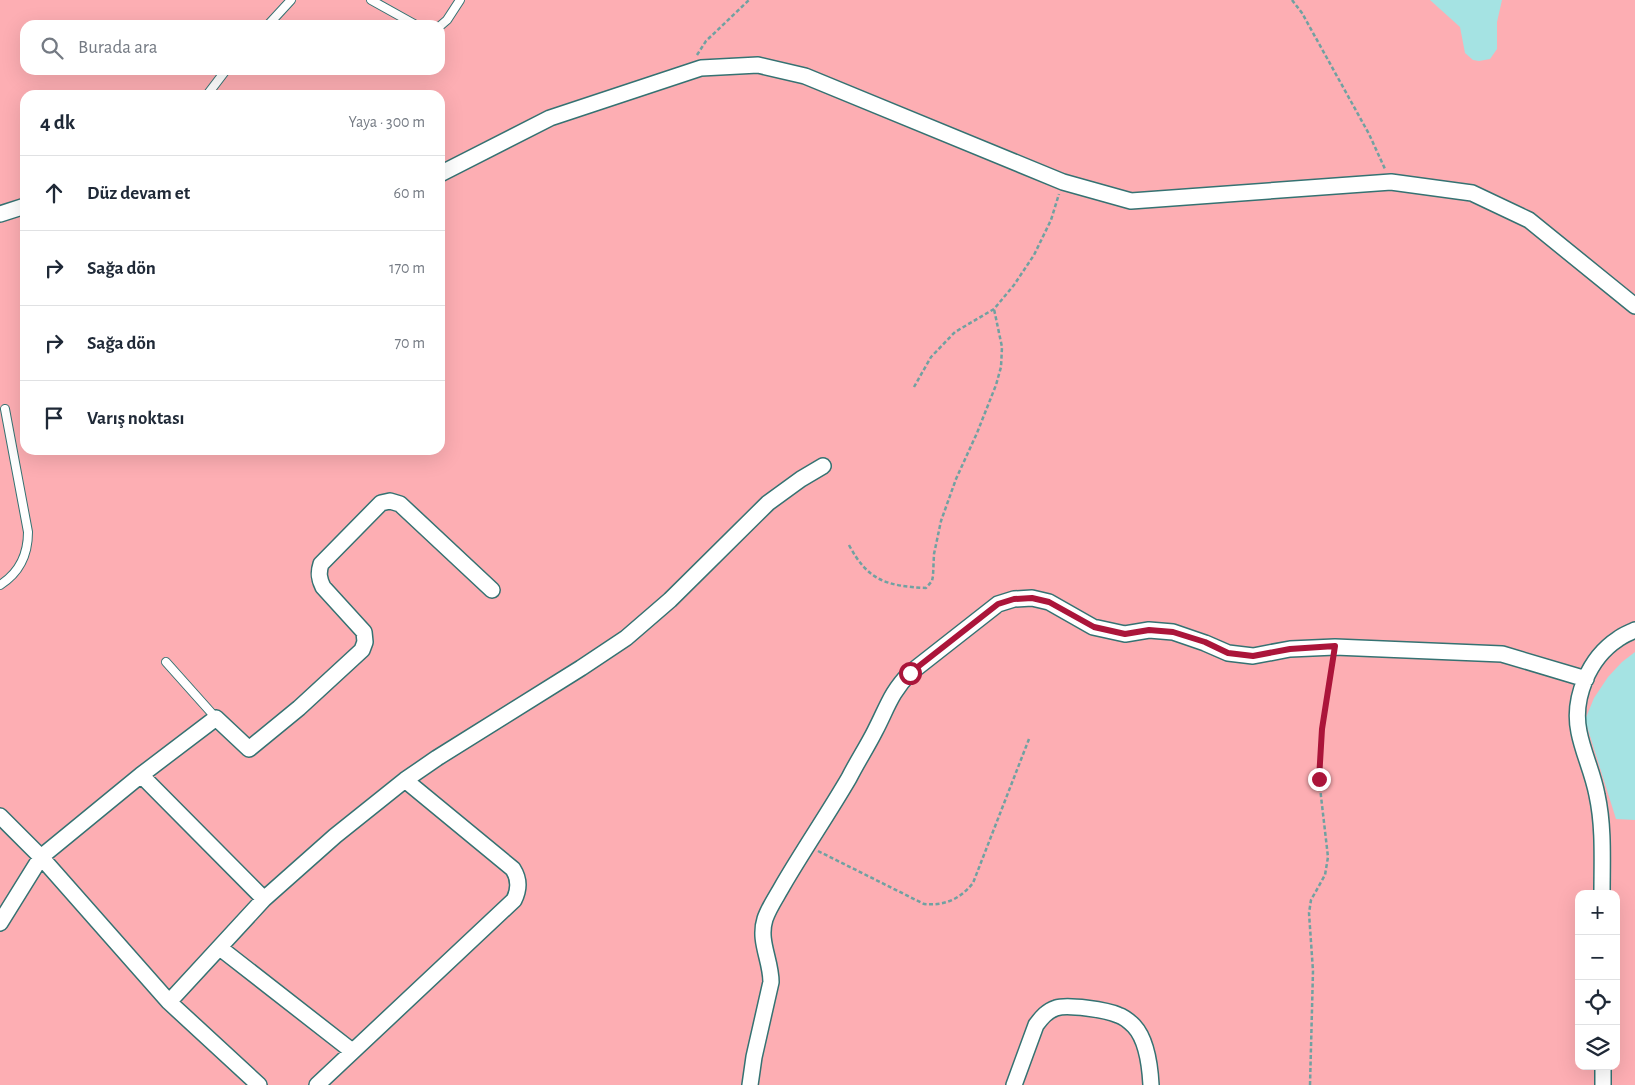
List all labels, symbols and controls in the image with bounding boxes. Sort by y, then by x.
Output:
search box [20,20,445,75]
icon: search [38,34,66,62]
text: Burada ara [78,38,157,57]
text: 4 dk [40,112,75,133]
text: Yaya · 300 m [349,114,425,130]
icon: ahead [40,179,68,207]
text: Düz devam et [87,184,190,203]
text: 60 m [394,185,425,201]
icon: right [40,254,68,282]
text: Sağa dön [87,259,156,278]
text: 170 m [389,260,425,276]
icon: right [40,329,68,357]
text: Sağa dön [87,334,156,353]
text: 70 m [394,335,425,351]
icon: arrive [40,404,68,432]
text: Varış noktası [87,409,185,428]
route start [899,662,922,685]
route end [1308,768,1331,791]
map controls [1575,890,1620,1070]
button: + [1575,890,1620,935]
button: − [1575,935,1620,980]
button: locate [1575,980,1620,1025]
button: layers [1575,1025,1620,1070]

